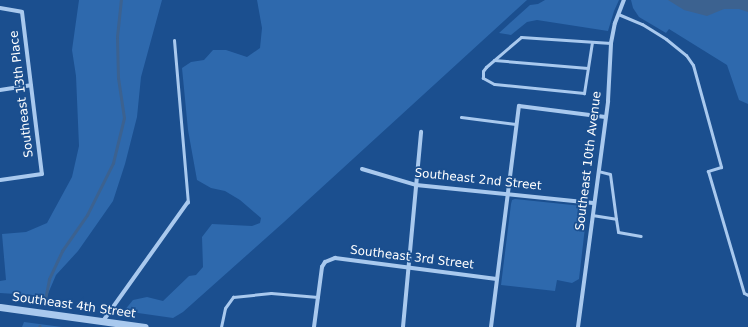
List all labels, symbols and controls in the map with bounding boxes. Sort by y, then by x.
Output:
street label: Southeast 13th Place [7,30,37,158]
street label: Southeast 10th Avenue [573,90,605,232]
street label: Southeast 2nd Street [414,166,542,194]
street label: Southeast 3rd Street [349,243,475,273]
street label: Southeast 4th Street [11,290,137,322]

